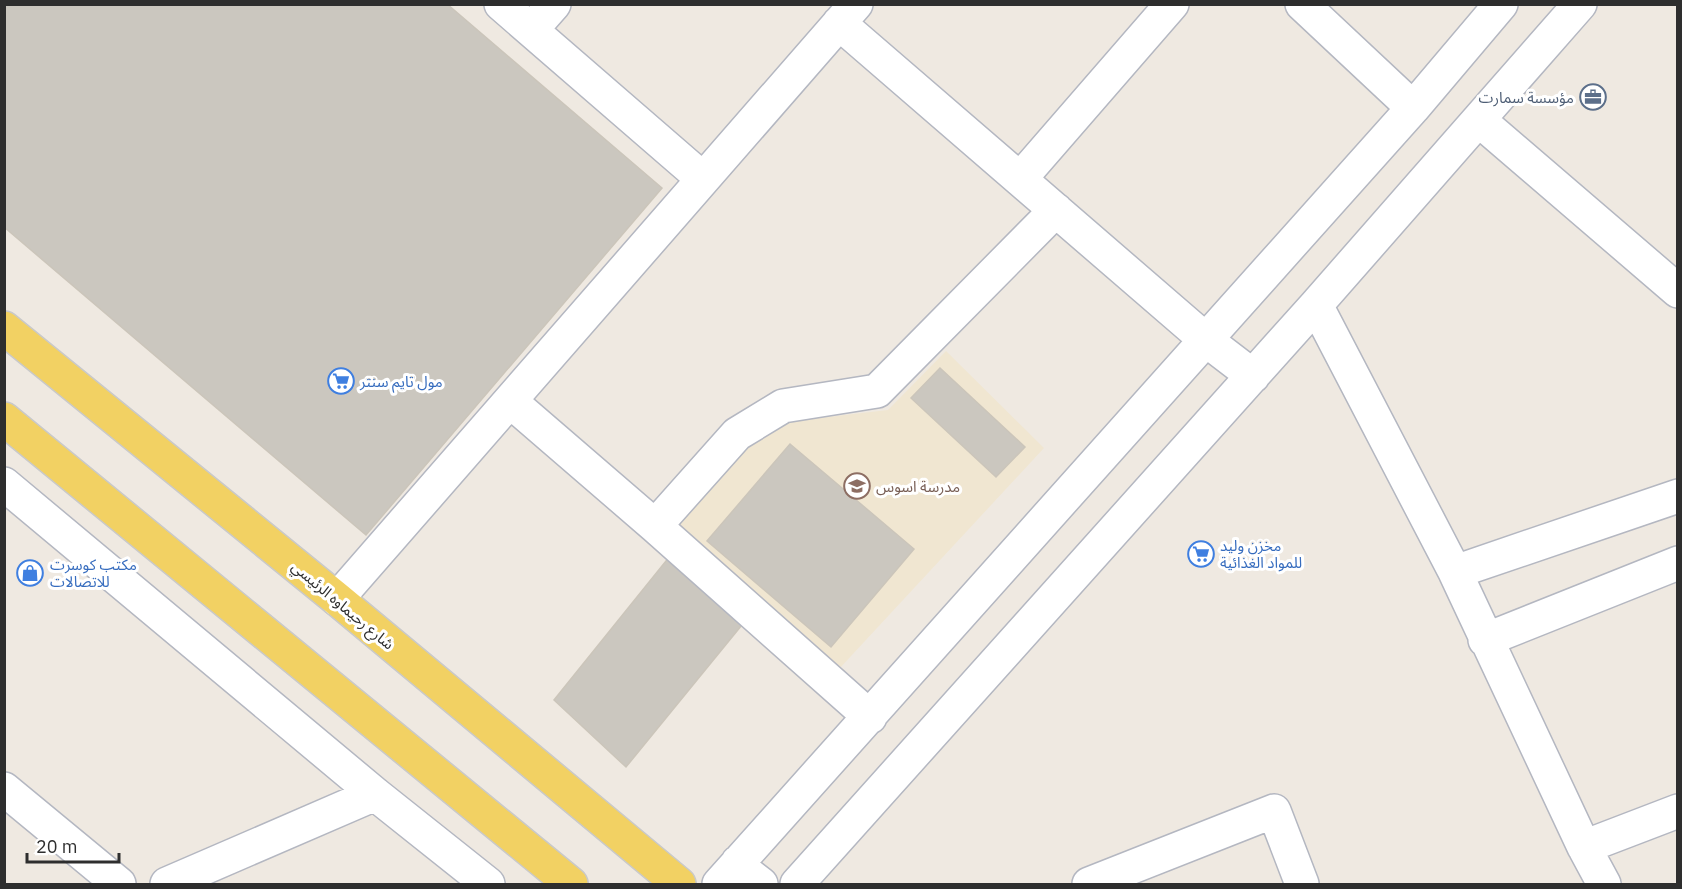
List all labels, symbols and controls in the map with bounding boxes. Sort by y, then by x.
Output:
office icon: مؤسسة سمارت [1578,82,1608,112]
place label: مؤسسة سمارت [1479,88,1574,107]
supermarket icon: مول تايم سنتر [326,366,356,396]
place label: مول تايم سنتر [359,372,443,393]
school or university icon: مدرسة اسوس [842,471,872,501]
place label: مدرسة اسوس [876,477,960,496]
place label: مخزن وليد للمواد الغذائية [1220,536,1302,572]
supermarket icon: مخزن وليد للمواد الغذائية [1186,539,1216,569]
place label: مكتب كوسرت للاتصالات [50,555,137,591]
street label: شارع رحيماوه الرئيسي [286,557,398,656]
shop icon: مكتب كوسرت للاتصالات [15,558,45,588]
scale bar [27,826,118,864]
text: 20 m [36,835,78,858]

